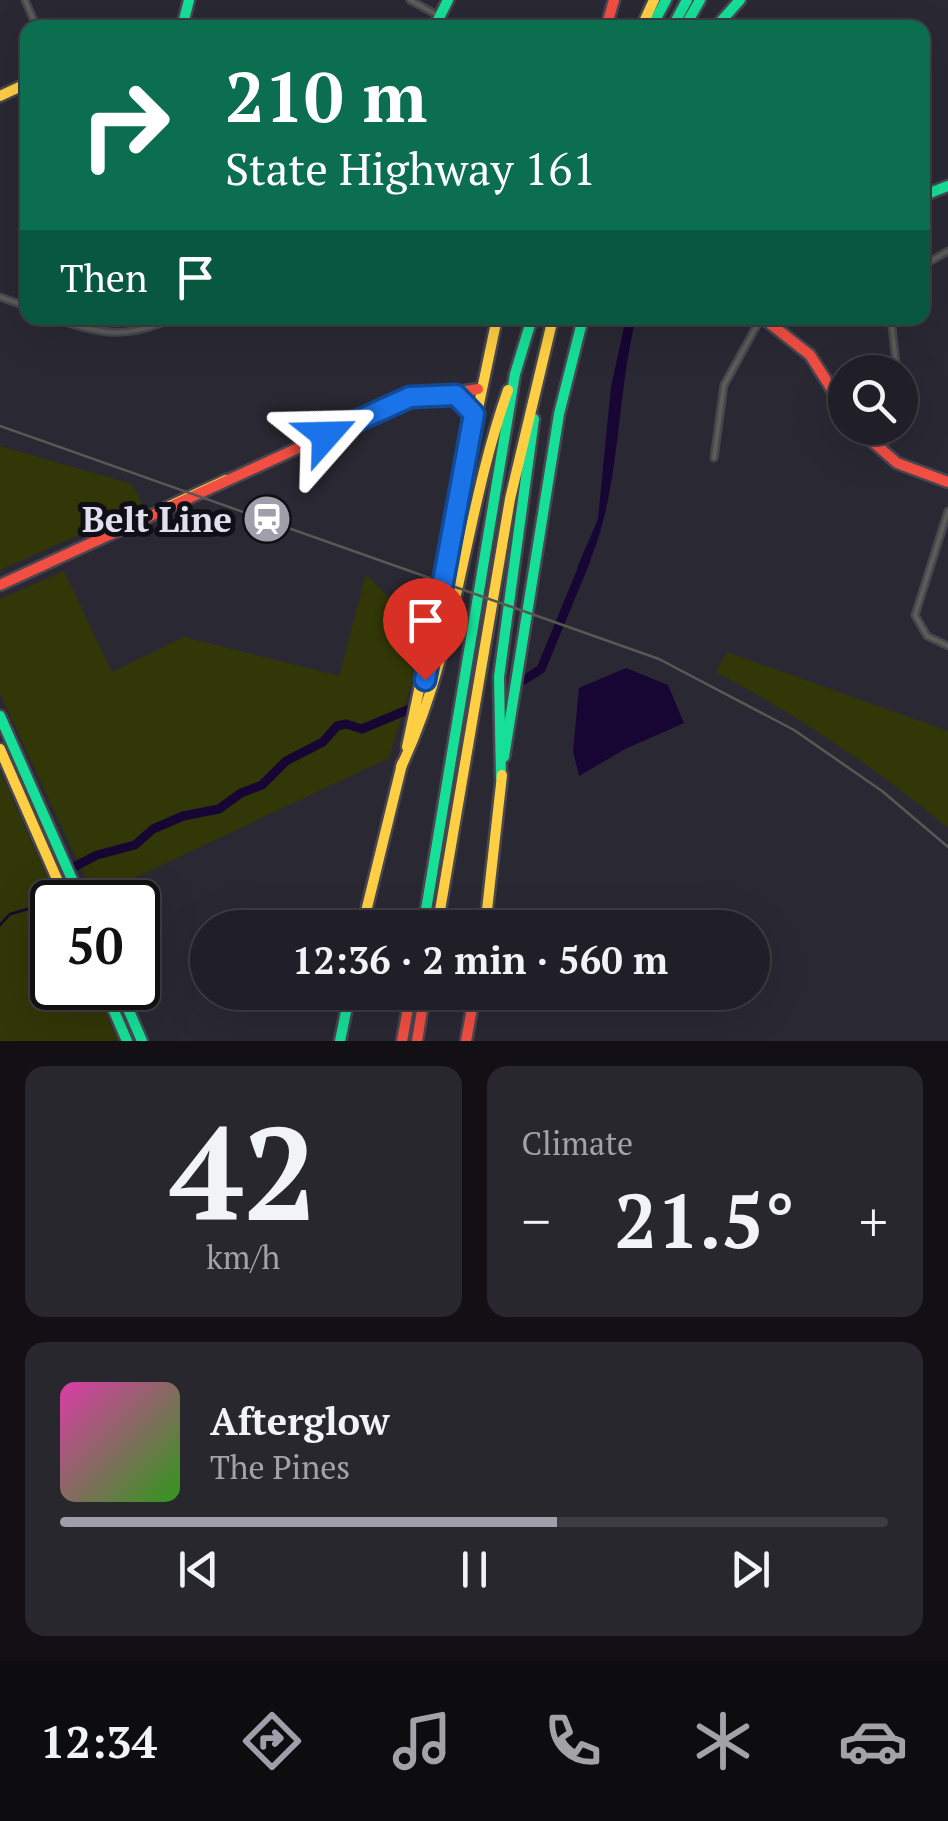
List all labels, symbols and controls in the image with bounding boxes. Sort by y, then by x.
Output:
text: 210 m [225,49,427,142]
icon: right [60,60,190,190]
text: State Highway 161 [225,138,596,198]
icon: arrive [168,250,223,305]
text: Then [60,253,148,303]
map controls [828,355,918,445]
button: search [828,355,918,445]
position arrow [274,383,378,487]
station icon: Belt Line [241,493,293,545]
place label: Belt Line [82,496,232,542]
pin [383,578,468,681]
icon: arrive [398,593,453,648]
speed limit sign: 50 [30,880,160,1010]
text: 12:36 · 2 min · 560 m [292,935,668,985]
text: 42 [170,1085,317,1257]
text: Climate [522,1122,633,1164]
text: 21.5° [615,1170,795,1269]
text: − [522,1184,551,1257]
text: + [859,1184,888,1257]
text: km/h [206,1236,280,1278]
text: Afterglow [210,1396,390,1446]
text: The Pines [210,1446,350,1488]
icon: previous [171,1542,226,1597]
icon: pause [447,1542,502,1597]
icon: next [723,1542,778,1597]
icon: directions [237,1706,307,1776]
icon: music [387,1706,457,1776]
icon: phone [538,1706,608,1776]
icon: climate [688,1706,758,1776]
icon: car [838,1706,908,1776]
text: 12:34 [40,1711,157,1771]

